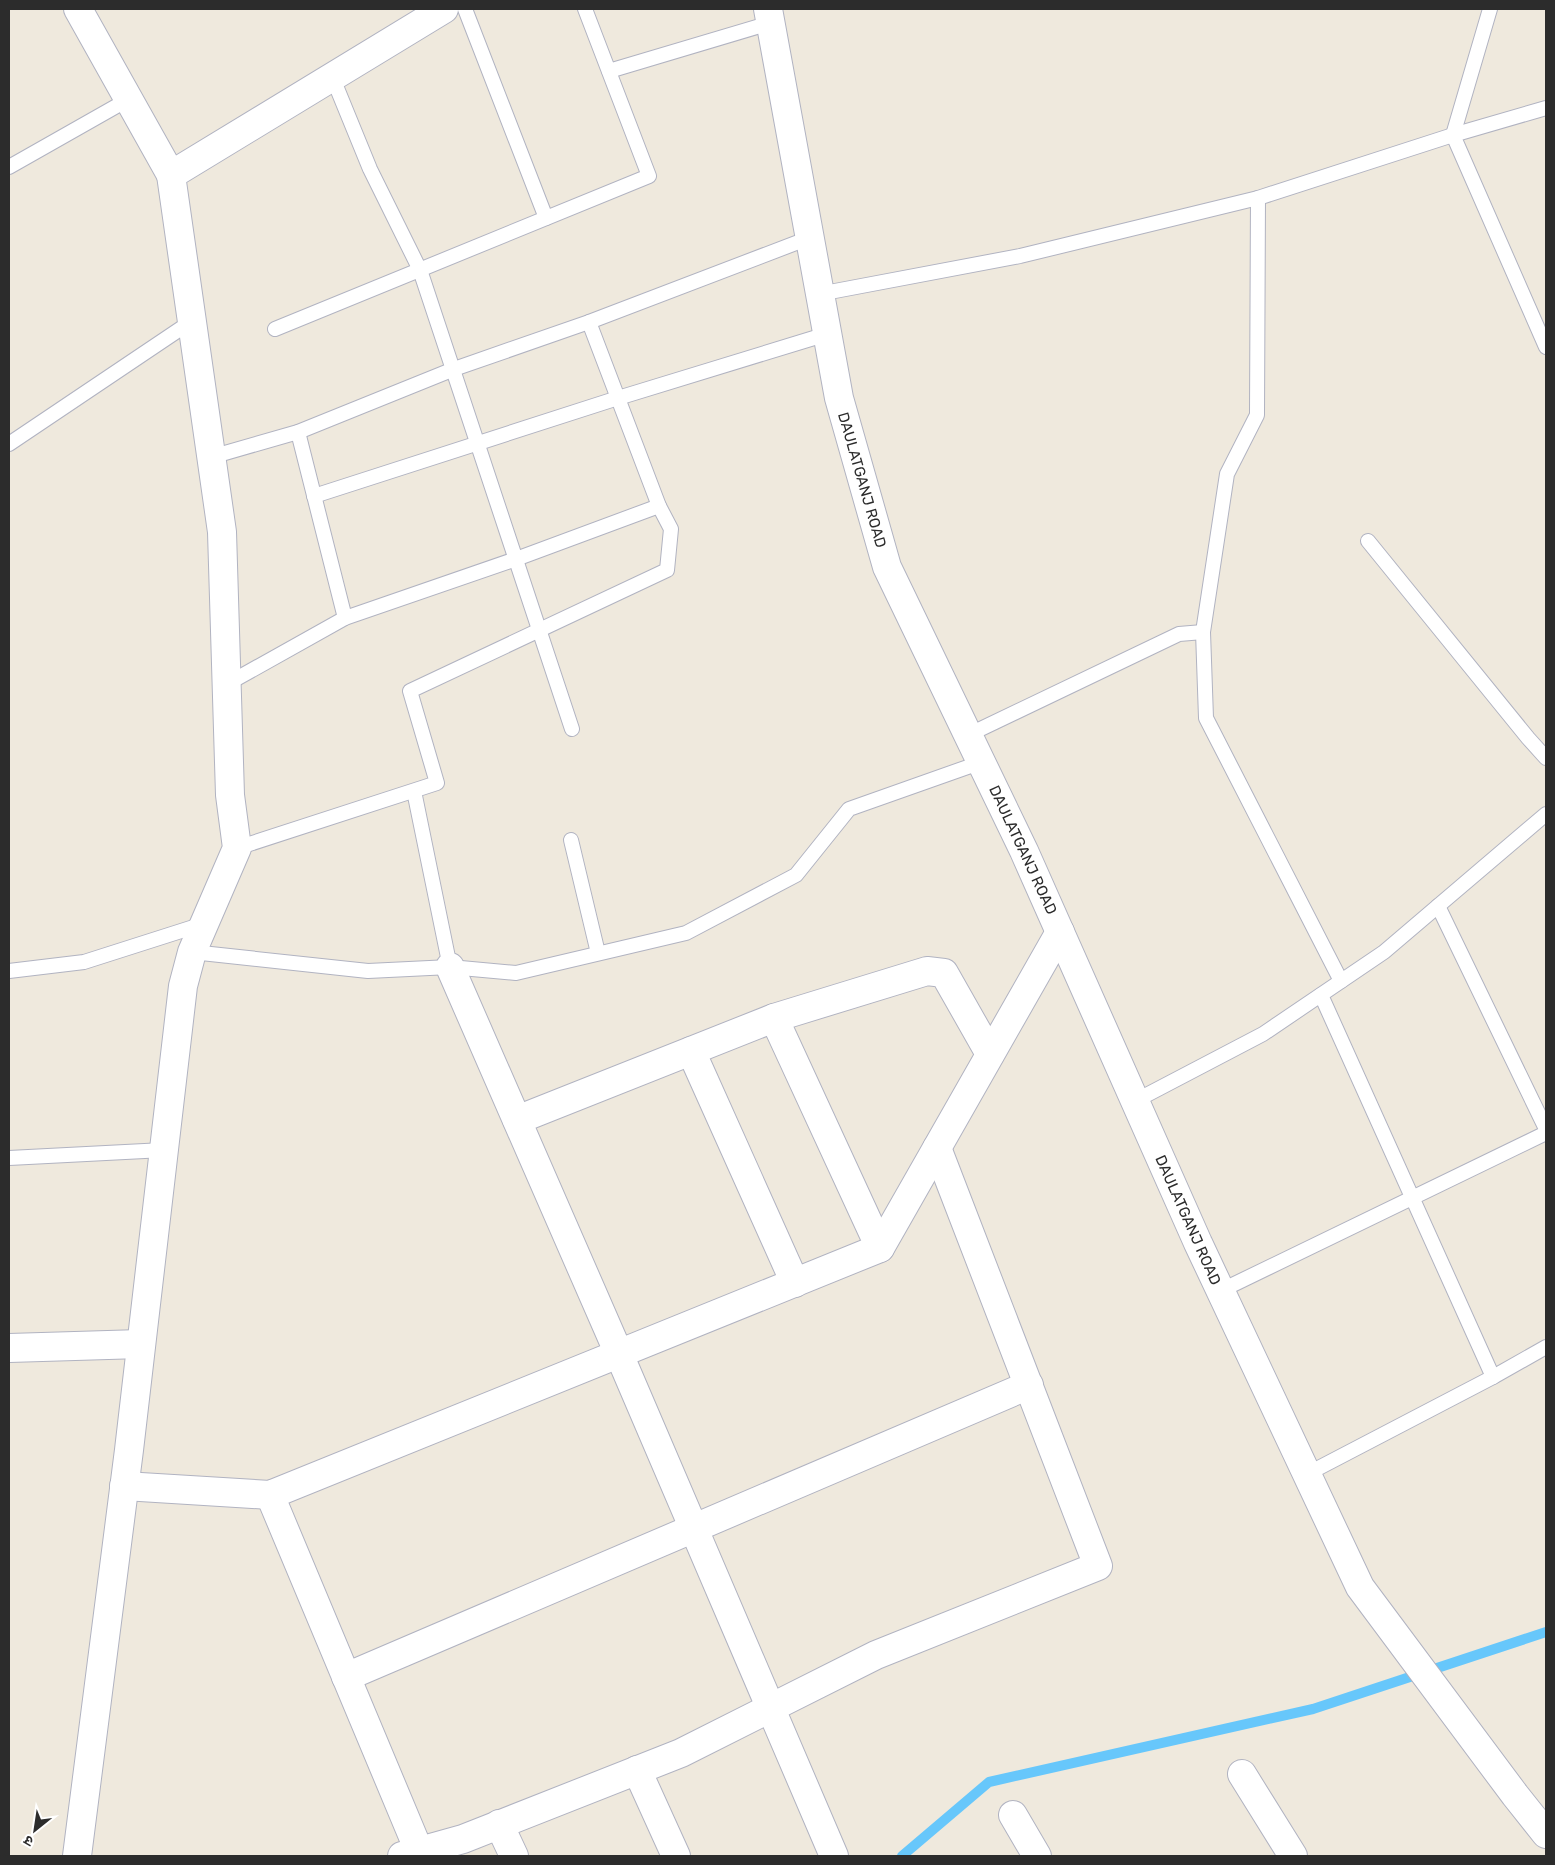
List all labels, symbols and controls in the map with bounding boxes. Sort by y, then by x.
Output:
street label: DAULATGANJ ROAD [834,410,890,550]
street label: DAULATGANJ ROAD [985,783,1061,917]
street label: DAULATGANJ ROAD [1151,1152,1225,1288]
north arrow [10,1805,60,1855]
text: उ [20,1831,37,1850]

